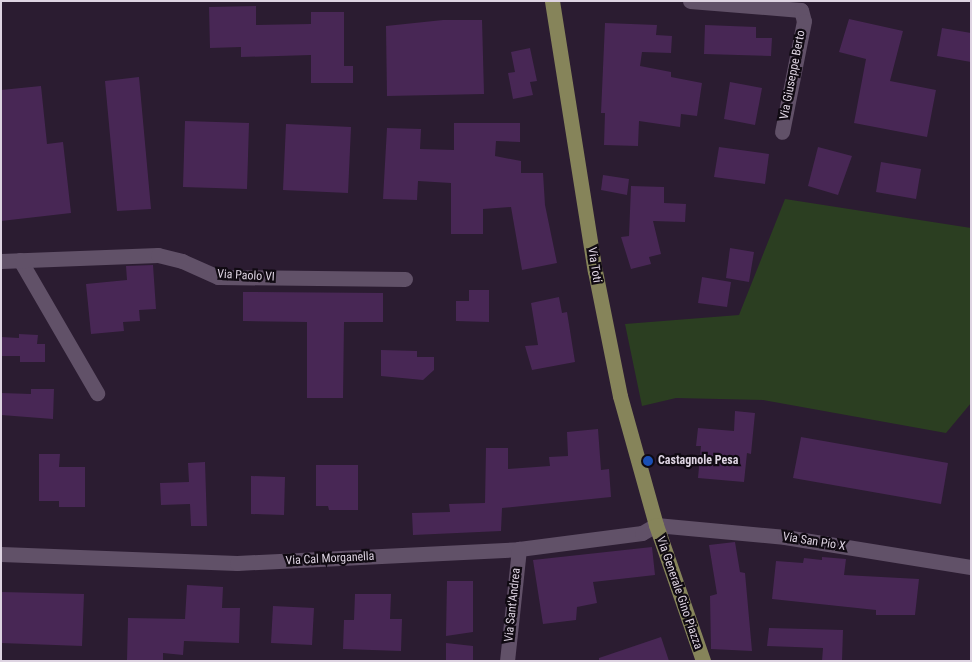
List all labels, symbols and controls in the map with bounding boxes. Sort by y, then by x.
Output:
street label: Via Giuseppe Berto [777,29,809,121]
street label: Via Toti [584,246,604,284]
street label: Via Paolo VI [217,267,275,285]
place label: Castagnole Pesa [658,454,738,468]
marker: Castagnole Pesa [642,455,654,467]
street label: Via San Pio X [782,530,846,554]
street label: Via Generale Gino Piazza [653,535,705,651]
street label: Via Cal Morganella [285,549,375,569]
street label: Via Sant'Andrea [502,567,524,643]

